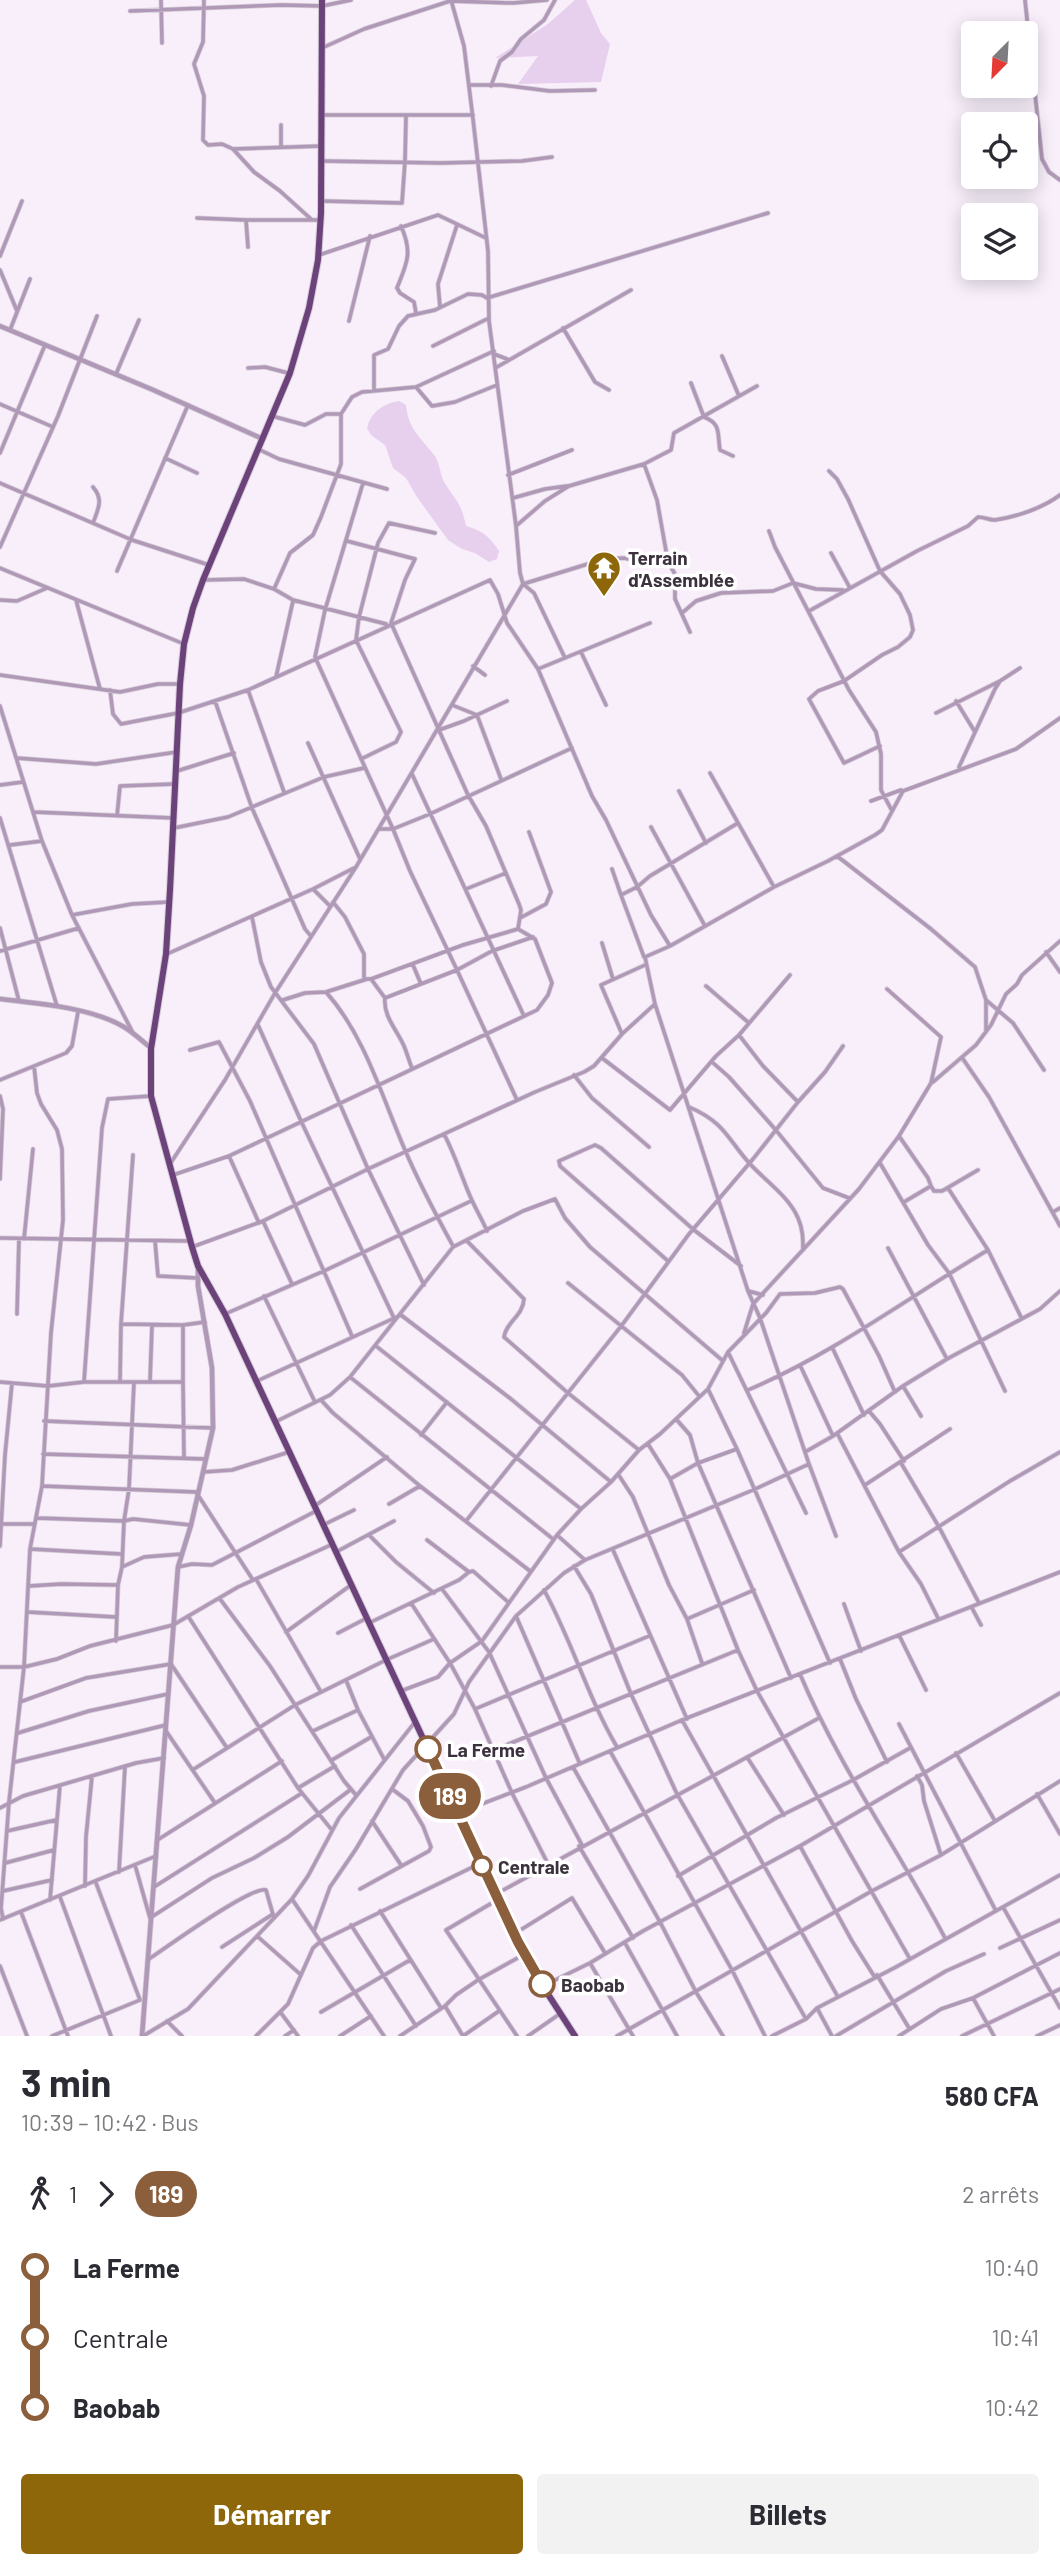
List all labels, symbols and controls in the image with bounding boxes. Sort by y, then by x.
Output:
north arrow [961,21,1038,98]
map controls [961,21,1038,280]
button: locate [961,112,1038,189]
button: layers [961,203,1038,280]
place label: Terrain d'Assemblée [628,546,734,591]
temple icon: Terrain d'Assemblée [585,549,623,598]
marker: La Ferme [415,1736,441,1762]
place label: La Ferme [447,1738,525,1761]
line badge: 189 [410,1773,490,1819]
text: 189 [433,1781,467,1810]
place label: Centrale [498,1855,570,1878]
marker: Centrale [472,1856,492,1876]
marker: Baobab [529,1971,555,1997]
place label: Baobab [561,1973,625,1996]
text: 3 min [21,2059,111,2105]
text: 580 CFA [945,2080,1039,2111]
text: 10:39 – 10:42 · Bus [21,2108,199,2136]
icon: walk [21,2175,59,2213]
icon: forward [87,2175,125,2213]
text: 189 [149,2179,183,2208]
text: 1 [69,2180,77,2208]
text: 2 arrêts [962,2180,1039,2208]
text: La Ferme [73,2252,180,2283]
text: 10:40 [984,2253,1039,2281]
text: Centrale [73,2322,169,2353]
text: 10:41 [992,2323,1039,2351]
text: Baobab [73,2392,160,2423]
text: 10:42 [985,2393,1039,2421]
button: Démarrer [21,2474,523,2554]
button: Billets [537,2474,1039,2554]

